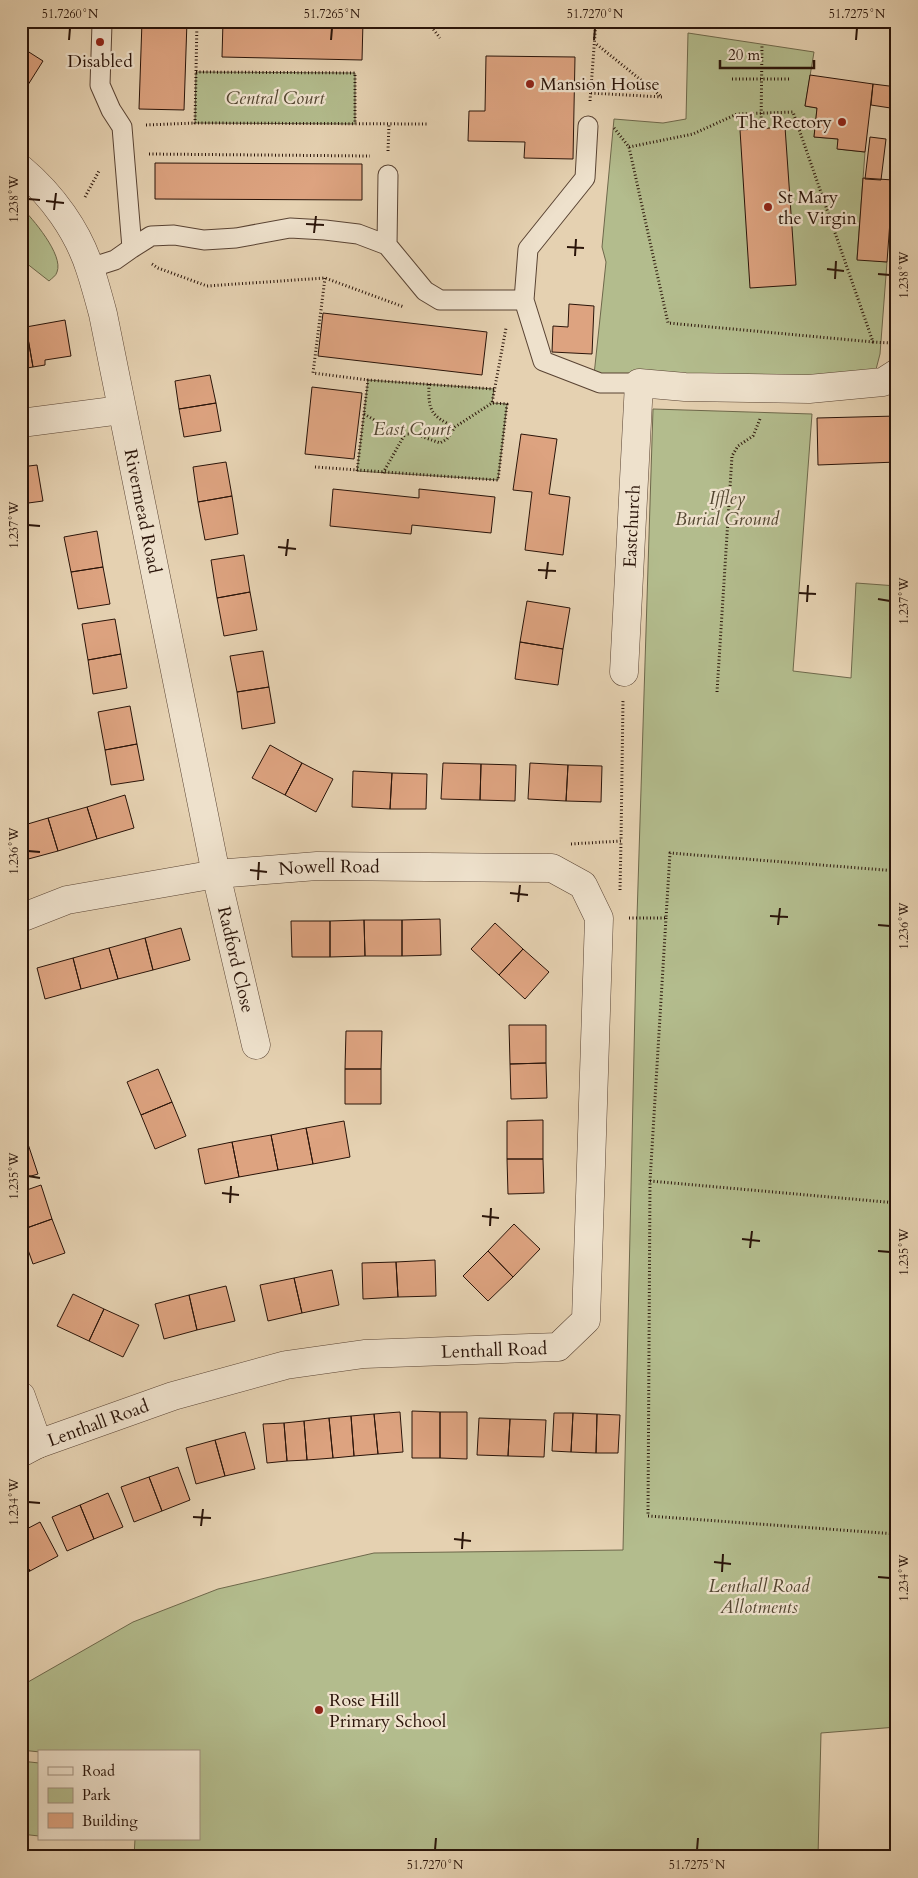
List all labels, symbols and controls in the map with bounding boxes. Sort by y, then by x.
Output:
text: 51.7260°N [42,6,99,22]
text: 51.7265°N [304,6,361,22]
text: 51.7270°N [567,6,624,22]
text: 51.7275°N [829,6,886,22]
marker: Disabled [94,36,106,48]
scale bar [720,38,814,70]
text: 20 m [728,45,760,65]
place label: Disabled [67,49,133,74]
place label: Mansion House [540,72,660,97]
marker: Mansion House [524,78,536,90]
park label: Central Court [226,86,325,111]
place label: The Rectory [736,110,832,135]
marker: The Rectory [836,116,848,128]
text: 1.238°W [6,175,22,223]
place label: St Mary the Virgin [778,185,858,231]
marker: St Mary the Virgin [762,201,774,213]
text: 1.238°W [896,251,912,299]
park label: East Court [373,417,452,442]
street label: Rivermead Road [118,447,167,576]
street label: Eastchurch [617,484,647,568]
park label: Iffley Burial Ground [675,486,780,532]
text: 1.237°W [6,501,22,549]
text: 1.237°W [896,577,912,625]
text: 1.236°W [6,827,22,875]
street label: Nowell Road [278,854,380,882]
text: 1.236°W [896,902,912,950]
street label: Radford Close [211,904,260,1015]
text: 1.235°W [6,1152,22,1200]
text: 1.235°W [896,1228,912,1276]
street label: Lenthall Road [441,1336,548,1365]
street label: Lenthall Road [44,1393,153,1453]
text: 1.234°W [6,1478,22,1526]
text: 1.234°W [896,1554,912,1602]
park label: Lenthall Road Allotments [708,1574,811,1620]
place label: Rose Hill Primary School [329,1688,447,1734]
marker: Rose Hill Primary School [313,1704,325,1716]
legend [38,1750,200,1840]
text: Road [82,1761,115,1781]
text: Park [82,1785,111,1805]
text: Building [82,1811,138,1831]
text: 51.7270°N [407,1857,464,1873]
text: 51.7275°N [669,1857,726,1873]

